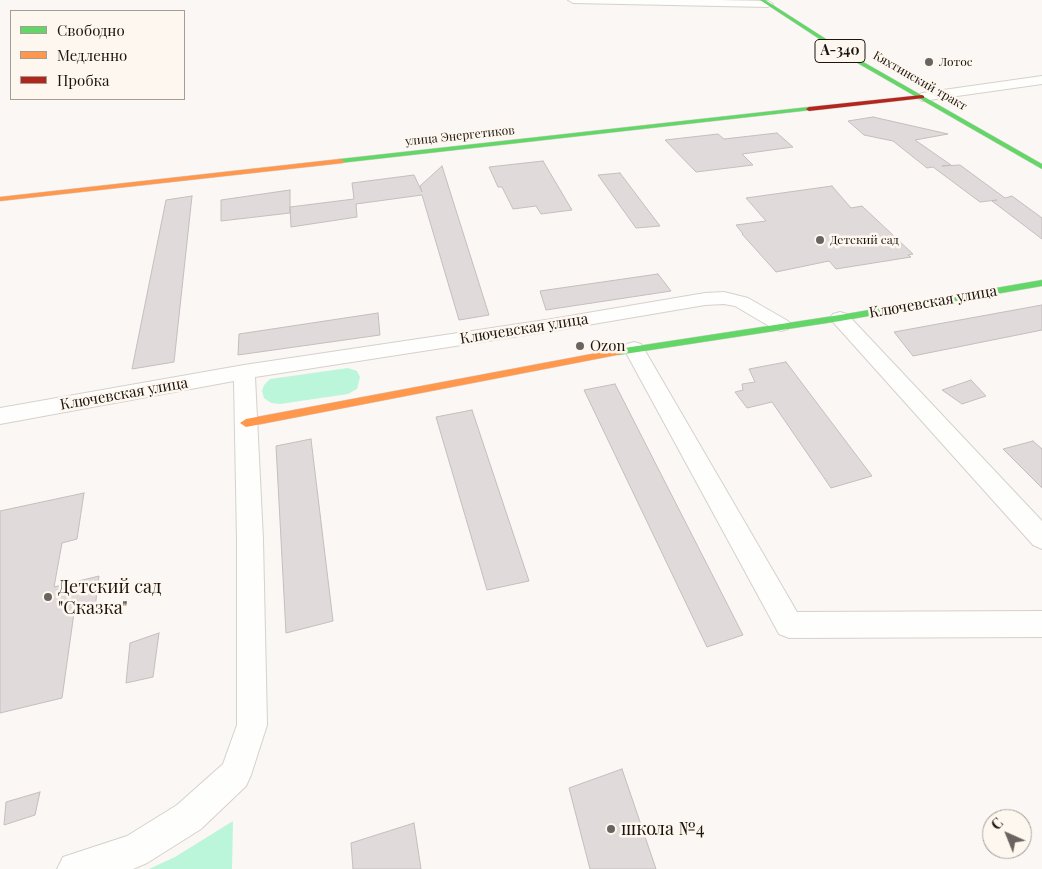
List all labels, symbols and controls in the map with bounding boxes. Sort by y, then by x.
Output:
legend [10,10,185,100]
text: Свободно [57,20,125,40]
road number: А-340 [815,40,865,62]
text: Медленно [57,45,127,65]
street label: Кяхтинский тракт [870,48,970,114]
place label: Лотос [939,55,973,69]
marker: Лотос [923,56,935,68]
text: Пробка [57,70,110,90]
street label: улица Энергетиков [405,123,515,149]
place label: Детский сад [830,233,899,247]
marker: Детский сад [814,234,826,246]
street label: Ключевская улица [868,282,998,322]
street label: Ключевская улица [459,310,589,348]
place label: Ozon [590,337,625,355]
marker: Ozon [574,340,586,352]
street label: Ключевская улица [59,374,189,414]
place label: Детский сад "Сказка" [58,576,161,618]
marker: Детский сад "Сказка" [42,591,54,603]
north arrow [982,809,1032,859]
text: С [987,813,1007,834]
place label: школа №4 [621,818,705,840]
marker: школа №4 [605,823,617,835]

